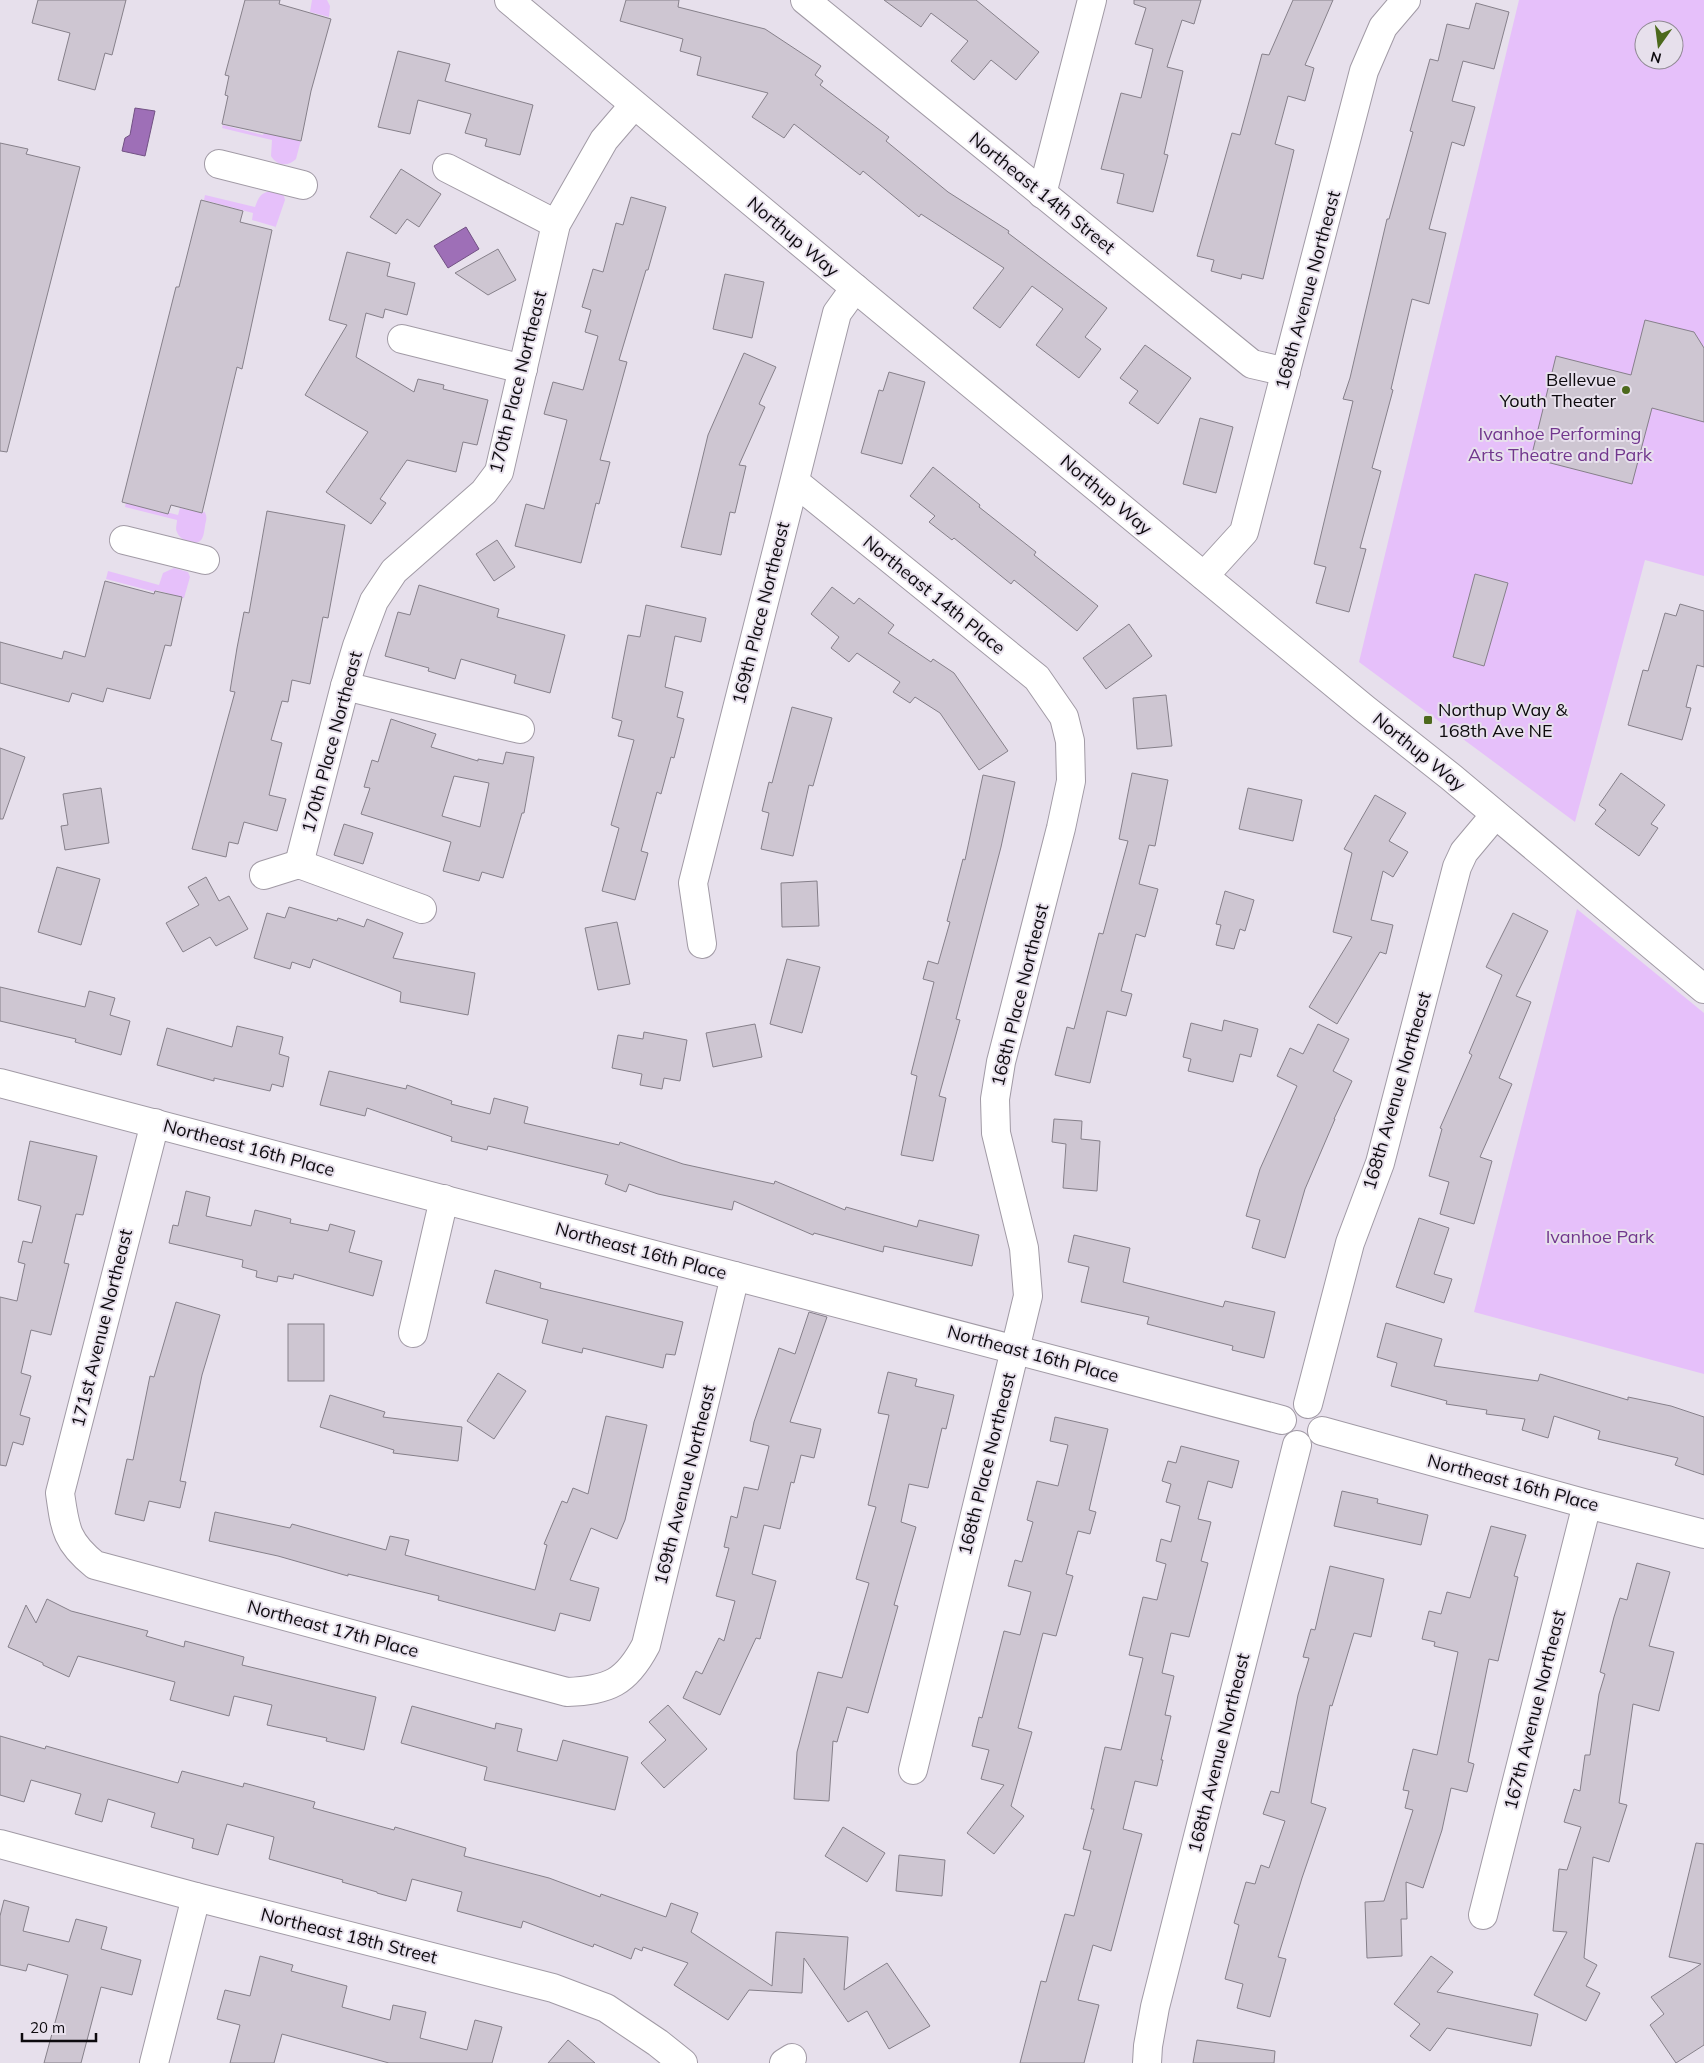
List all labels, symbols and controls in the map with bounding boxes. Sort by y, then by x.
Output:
north arrow [1634,20,1684,70]
text: N [1649,48,1663,68]
street label: Northeast 14th Street [965,127,1120,258]
street label: 168th Avenue Northeast [1270,188,1345,392]
street label: Northup Way [743,192,844,282]
street label: 170th Place Northeast [484,288,551,476]
place label: Bellevue Youth Theater [1499,368,1616,412]
marker: Bellevue Youth Theater [1620,384,1632,396]
park label: Ivanhoe Performing Arts Theatre and Park [1468,422,1653,466]
street label: Northup Way [1056,450,1157,540]
street label: 169th Place Northeast [727,519,794,707]
street label: Northeast 14th Place [859,530,1010,659]
street label: 170th Place Northeast [296,648,367,835]
place label: Northup Way & 168th Ave NE [1438,698,1568,742]
street label: Northup Way [1368,707,1471,796]
marker: Northup Way & 168th Ave NE [1422,714,1434,726]
street label: 168th Place Northeast [986,901,1053,1089]
street label: 168th Avenue Northeast [1357,989,1436,1192]
street label: Northeast 16th Place [161,1114,337,1181]
street label: Northeast 16th Place [553,1217,729,1284]
park label: Ivanhoe Park [1546,1225,1655,1248]
street label: 171st Avenue Northeast [66,1227,137,1429]
street label: Northeast 16th Place [945,1320,1121,1387]
street label: 168th Place Northeast [953,1370,1020,1558]
street label: 169th Avenue Northeast [649,1383,720,1587]
street label: Northeast 16th Place [1425,1449,1601,1516]
street label: Northeast 17th Place [245,1595,421,1662]
street label: 167th Avenue Northeast [1499,1608,1570,1812]
street label: 168th Avenue Northeast [1183,1651,1254,1855]
street label: Northeast 18th Street [259,1902,440,1969]
scale bar [22,2010,96,2042]
text: 20 m [30,2018,65,2037]

